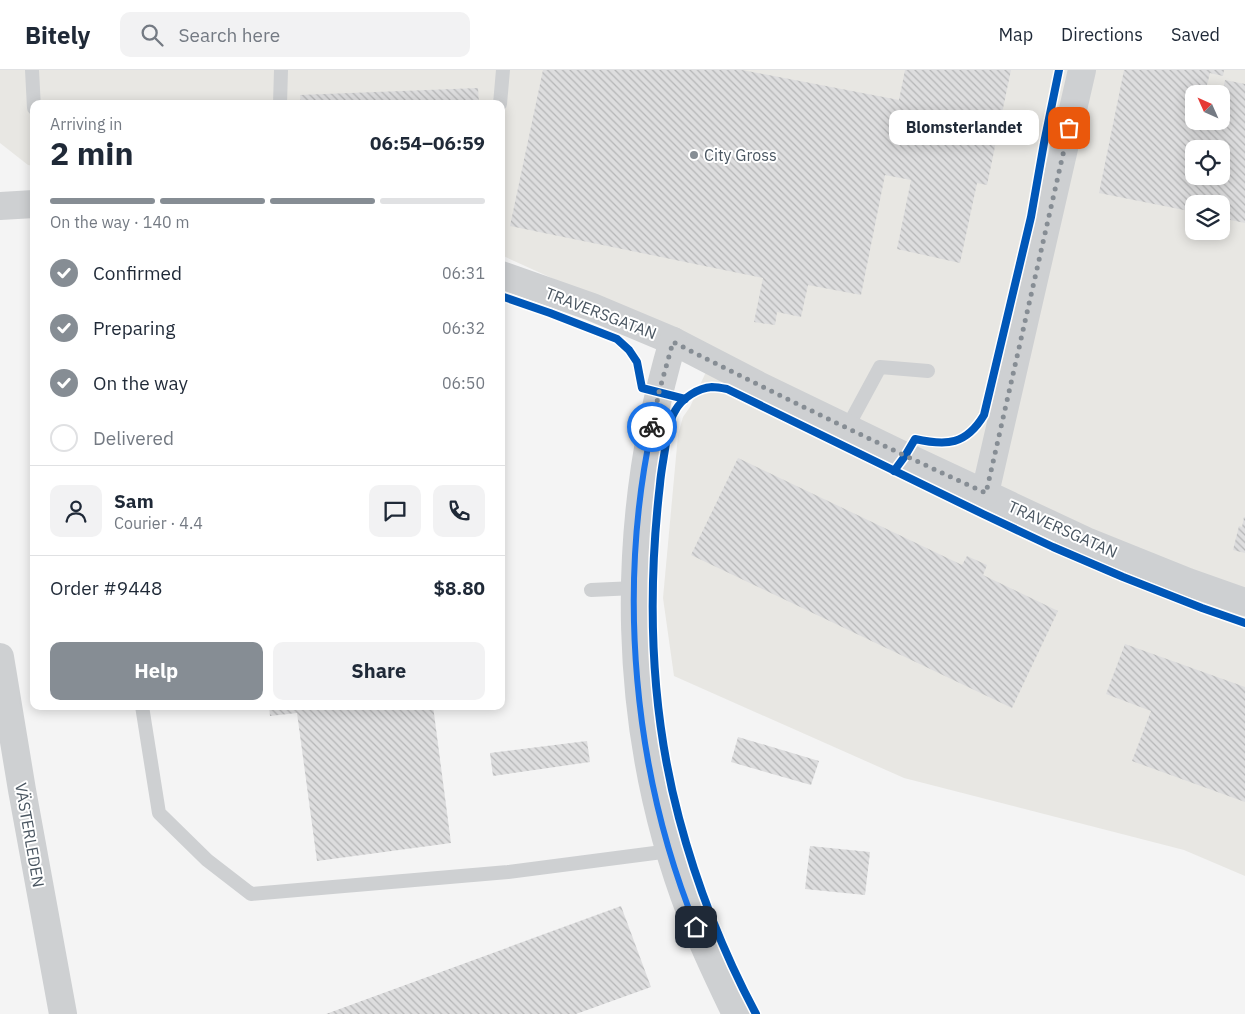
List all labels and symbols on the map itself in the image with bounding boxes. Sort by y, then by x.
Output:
north arrow [1185,85,1230,130]
pin [1048,107,1090,149]
callout: Blomsterlandet [889,110,1039,146]
place label: City Gross [704,145,777,165]
marker: City Gross [688,149,700,161]
street label: TRAVERSGATAN [543,283,659,343]
courier [627,402,677,452]
street label: TRAVERSGATAN [1005,496,1121,562]
street label: VÄSTERLEDEN [11,781,49,889]
pin [675,906,717,948]

